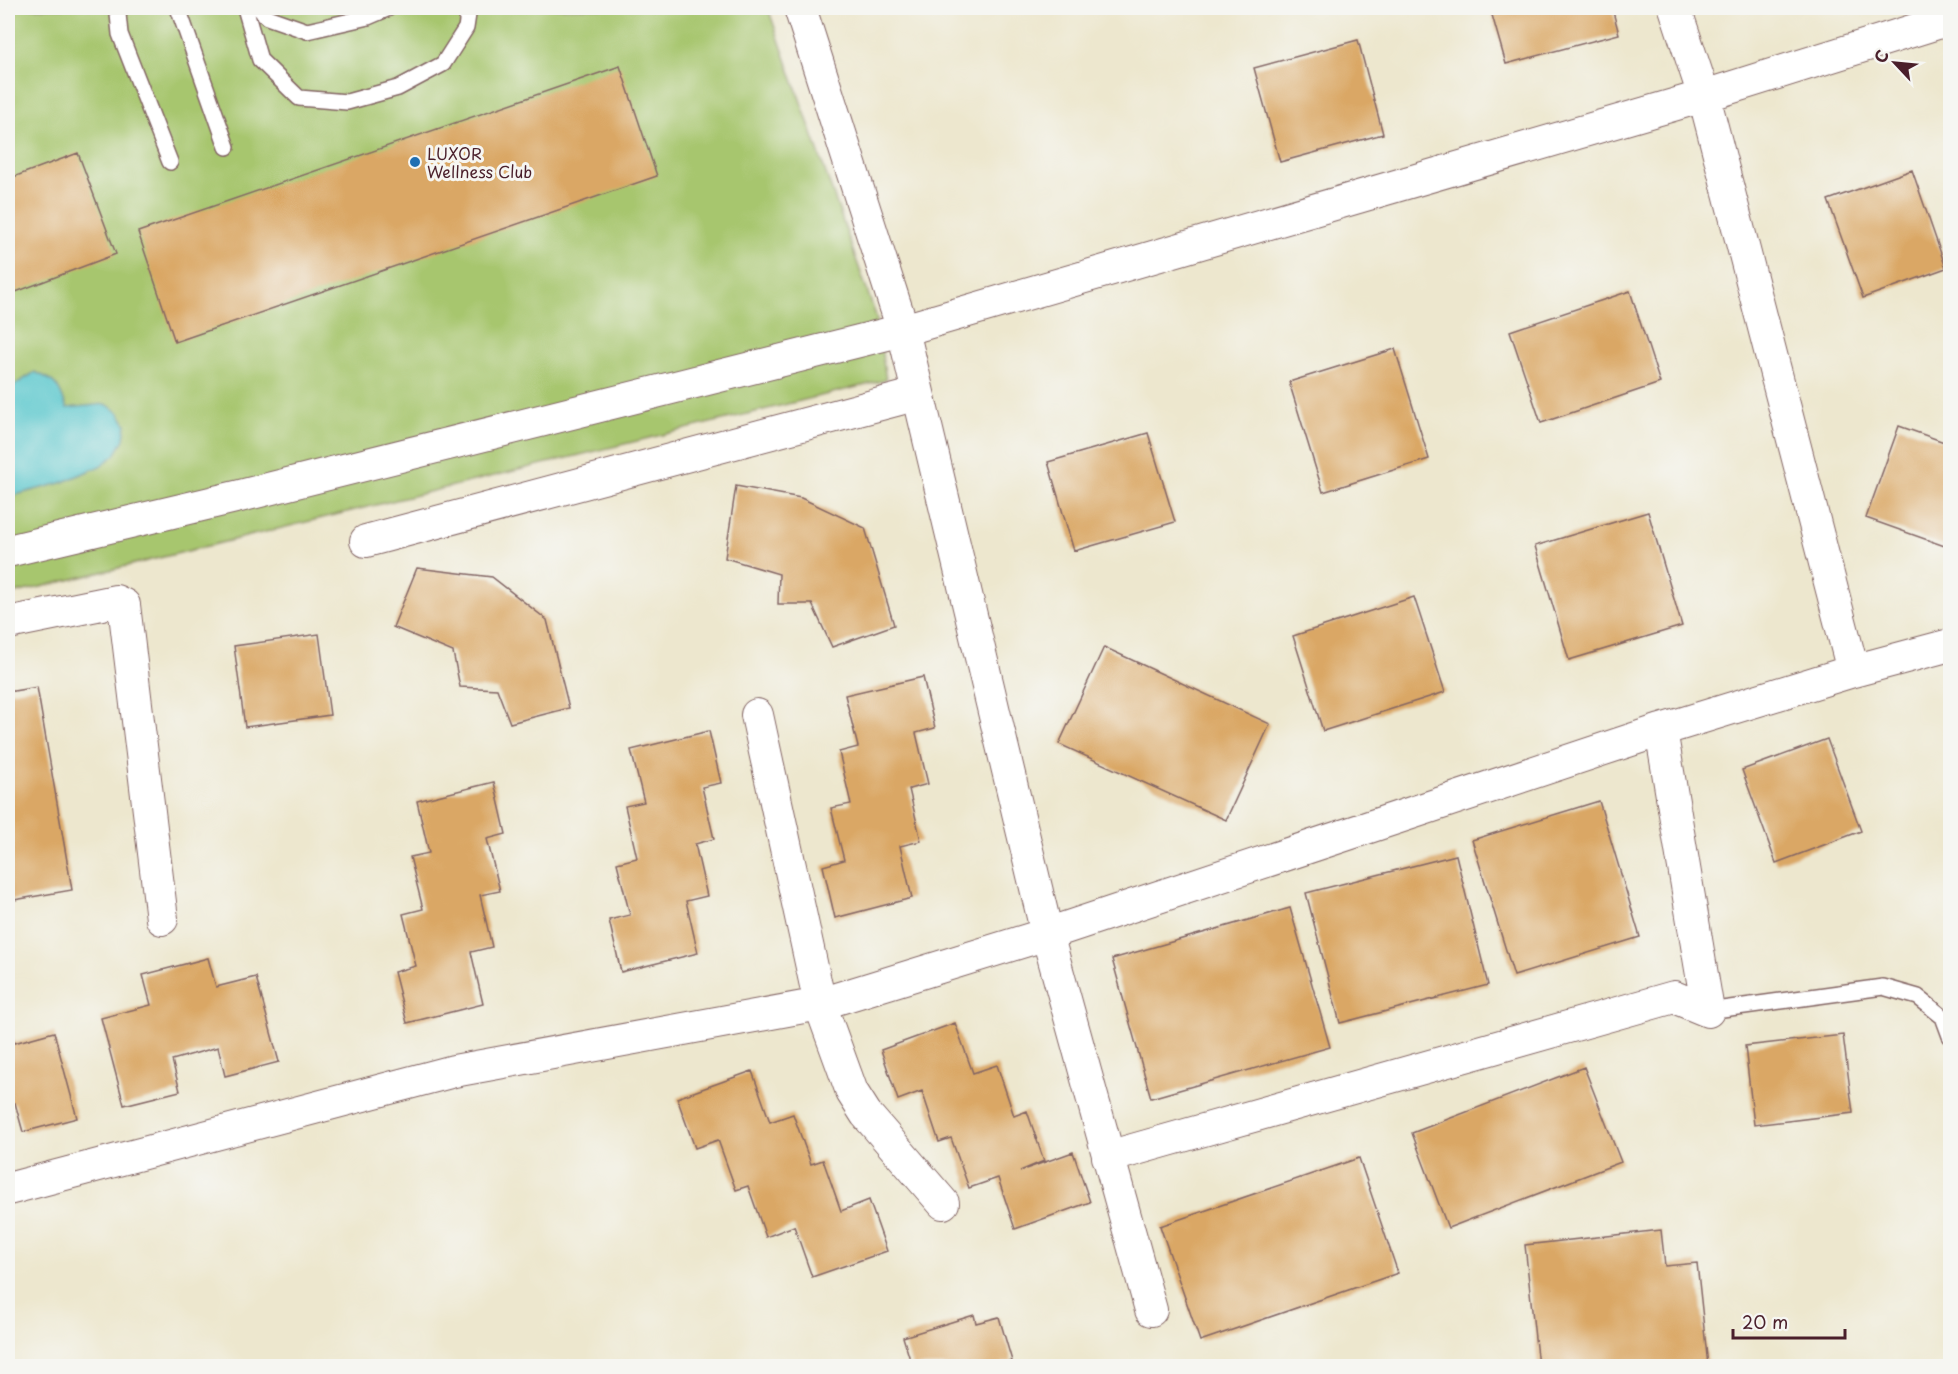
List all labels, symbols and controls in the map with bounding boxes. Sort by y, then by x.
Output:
north arrow [1865,33,1925,93]
text: С [1867,45,1894,67]
place label: LUXOR Wellness Club [427,141,532,183]
marker: LUXOR Wellness Club [408,155,422,169]
scale bar [1733,1302,1846,1340]
text: 20 m [1742,1308,1788,1335]

